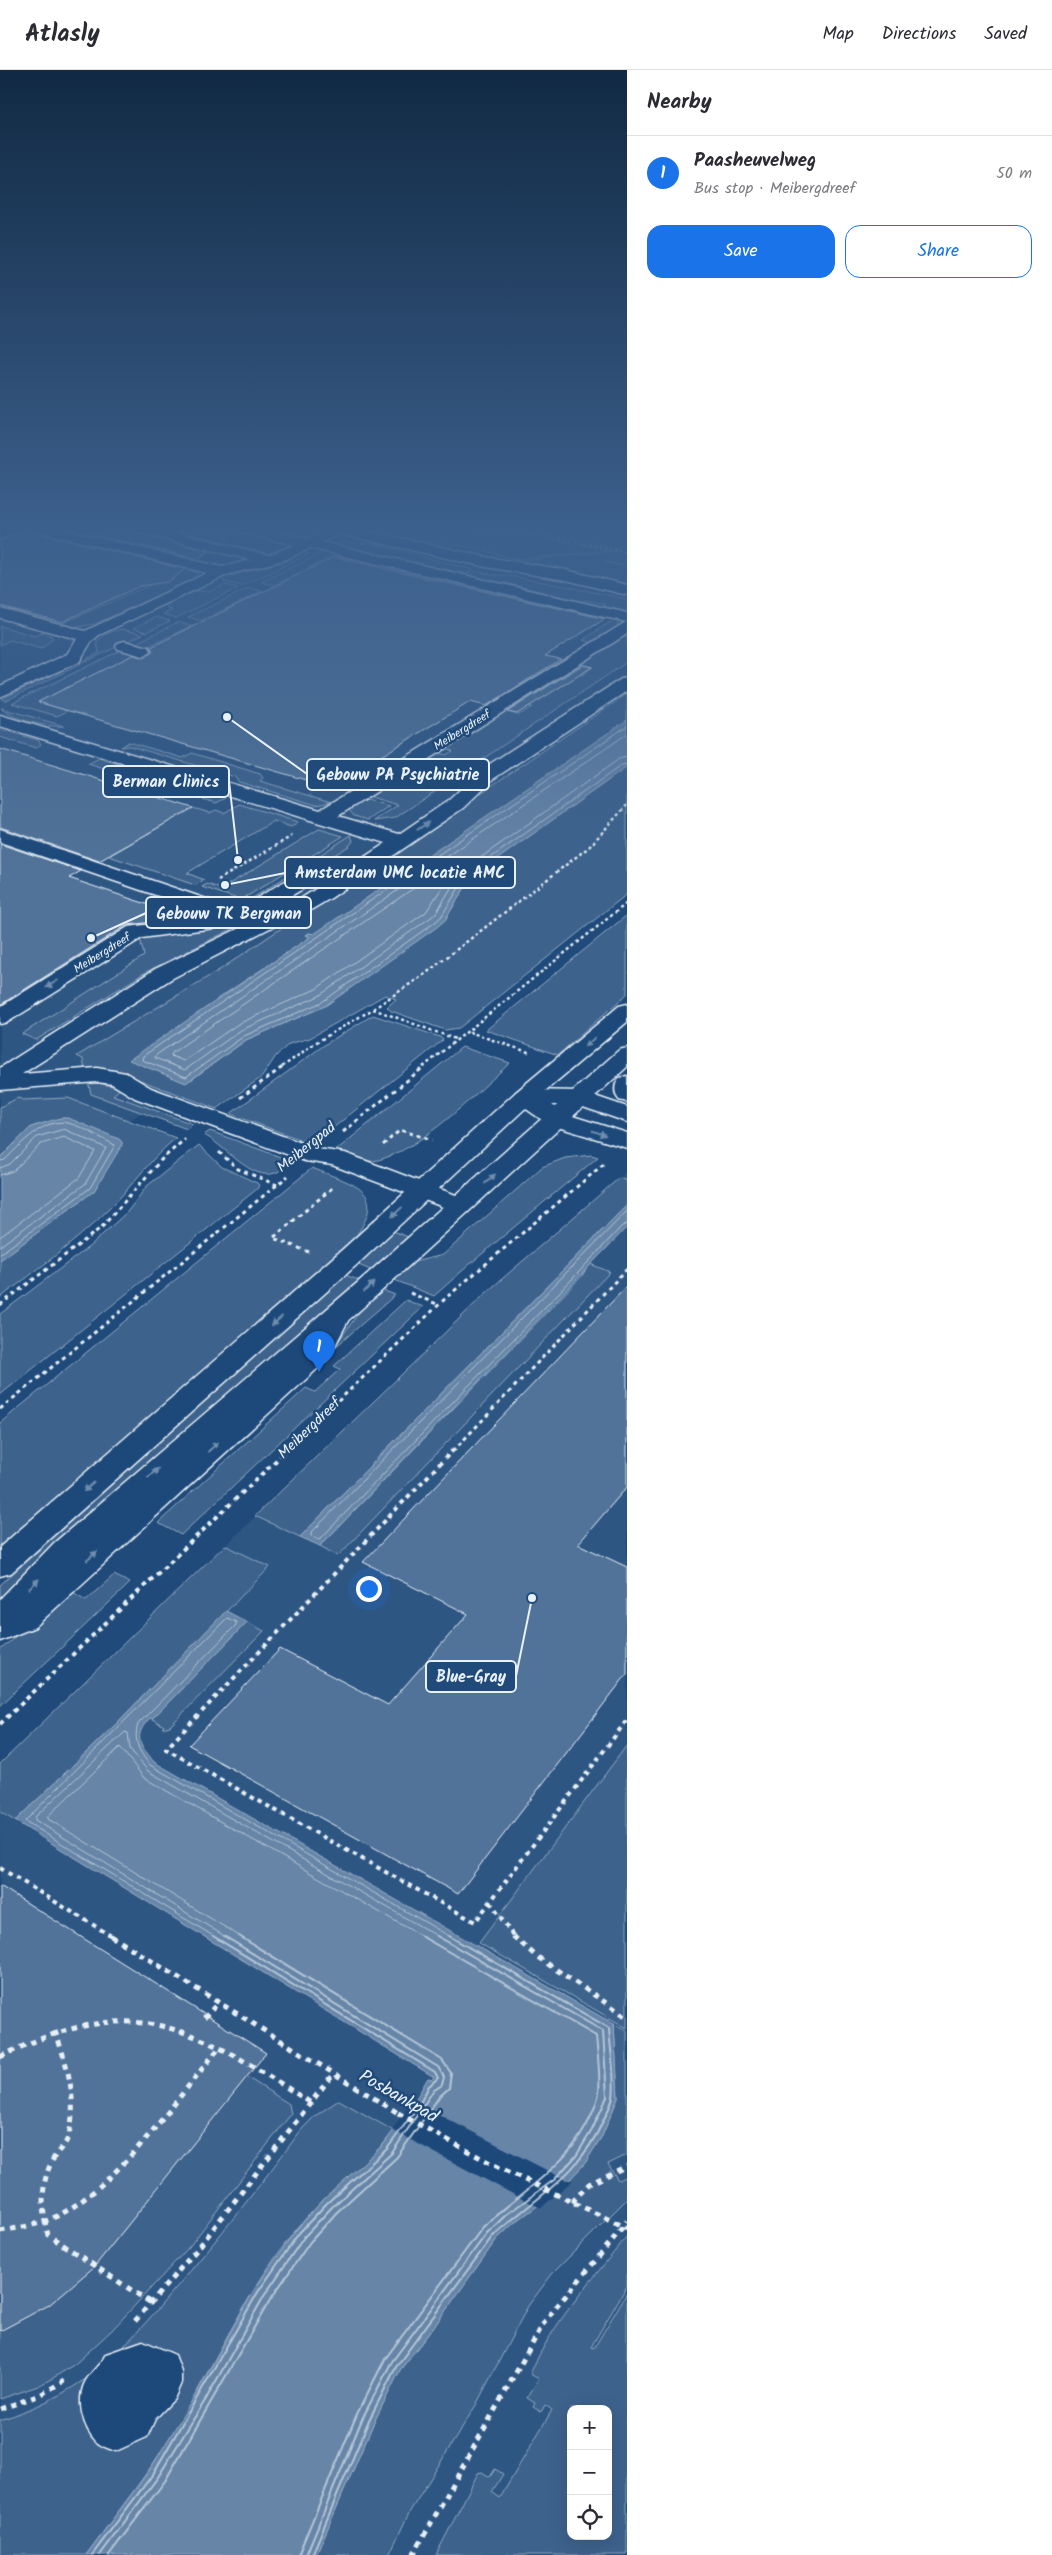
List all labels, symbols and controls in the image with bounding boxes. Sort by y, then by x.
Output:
text: Atlasly [25,15,100,54]
text: Map [822,20,854,49]
text: Directions [882,20,956,49]
text: Saved [984,20,1027,49]
text: Nearby [647,86,712,119]
text: Paasheuvelweg [694,146,816,176]
text: 1 [661,161,665,186]
text: 50 m [996,161,1032,186]
text: Bus stop · Meibergdreef [694,176,855,201]
button: Save [647,225,835,278]
button: Share [845,225,1032,278]
street label: Meibergdreef [430,705,496,756]
callout: Gebouw PA Psychiatrie [307,759,489,790]
text: Gebouw PA Psychiatrie [317,763,480,788]
callout: Berman Clinics [103,766,229,797]
text: Berman Clinics [113,770,220,795]
one-way arrow [417,821,430,831]
callout: Amsterdam UMC locatie AMC [285,857,515,888]
text: Amsterdam UMC locatie AMC [295,861,505,886]
callout: Gebouw TK Bergman [146,897,311,928]
text: Gebouw TK Bergman [157,902,302,927]
street label: Meibergdreef [70,928,136,979]
one-way arrow [46,979,59,989]
one-way arrow [584,1037,597,1048]
street label: Meibergpad [272,1116,342,1179]
one-way arrow [592,1129,607,1137]
one-way arrow [483,1173,495,1185]
one-way arrow [392,1206,404,1218]
one-way arrow [363,1282,375,1293]
one-way arrow [271,1316,284,1327]
pin: 1 [303,1331,335,1372]
street label: Meibergdreef [272,1391,348,1465]
one-way arrow [207,1441,219,1453]
one-way arrow [146,1467,158,1479]
one-way arrow [83,1481,96,1492]
one-way arrow [86,1550,98,1562]
your location [356,1576,382,1602]
one-way arrow [28,1578,40,1590]
callout: Blue-Gray [426,1661,516,1692]
text: Blue-Gray [436,1665,507,1690]
street label: Posbankpad [353,2063,444,2132]
map controls [567,2405,612,2540]
button: + [567,2405,612,2450]
button: − [567,2450,612,2495]
button: locate [567,2495,612,2540]

